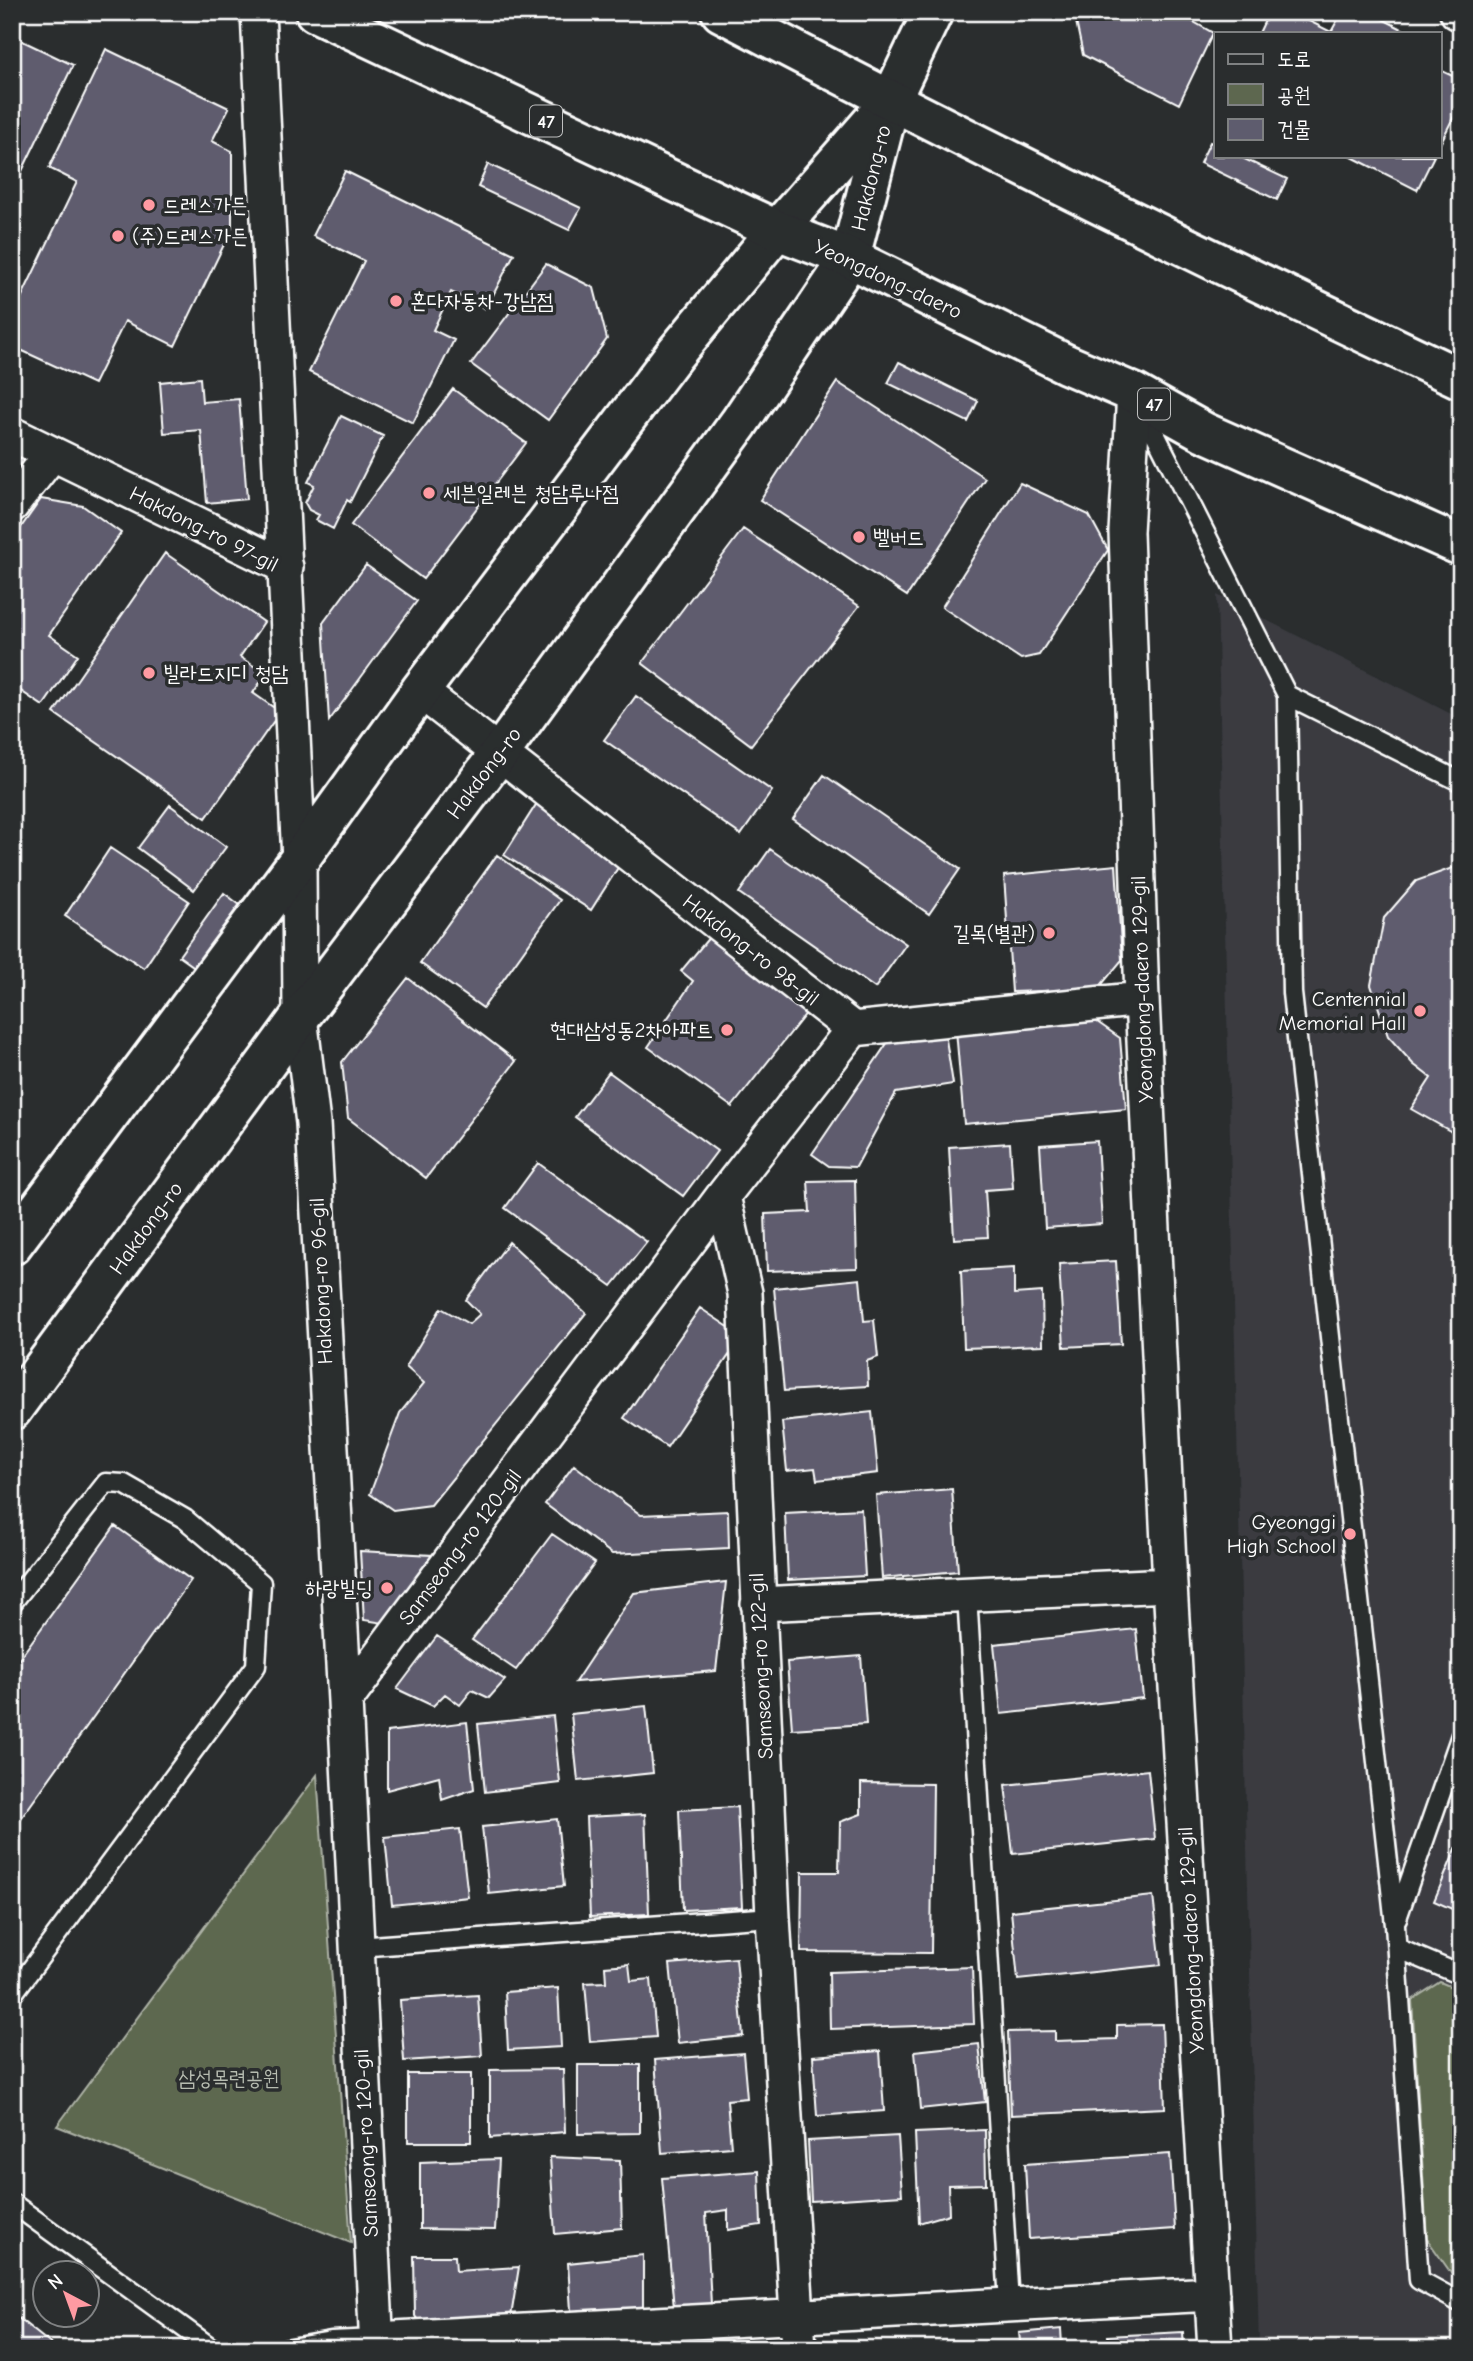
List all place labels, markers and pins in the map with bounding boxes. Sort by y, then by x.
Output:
place label: 드레스가든 [163,193,248,217]
marker: 드레스가든 [141,197,157,213]
place label: (주)드레스가든 [132,224,248,248]
marker: (주)드레스가든 [110,228,126,244]
place label: 혼다자동차-강남점 [410,289,554,313]
marker: 혼다자동차-강남점 [388,293,404,309]
place label: 세븐일레븐 청담루나점 [443,481,619,505]
marker: 세븐일레븐 청담루나점 [421,485,437,501]
place label: 벨버드 [873,525,924,549]
marker: 벨버드 [851,529,867,545]
place label: 빌라드지디 청담 [163,661,288,685]
marker: 빌라드지디 청담 [141,665,157,681]
place label: 길목(별관) [953,921,1035,945]
marker: 길목(별관) [1041,925,1057,941]
place label: Centennial Memorial Hall [1279,987,1406,1035]
marker: Centennial Memorial Hall [1412,1003,1428,1019]
place label: 현대삼성동2차아파트 [550,1018,713,1042]
marker: 현대삼성동2차아파트 [719,1022,735,1038]
place label: Gyeonggi High School [1227,1510,1336,1558]
marker: Gyeonggi High School [1342,1526,1358,1542]
place label: 하랑빌딩 [305,1576,373,1600]
marker: 하랑빌딩 [379,1580,395,1596]

